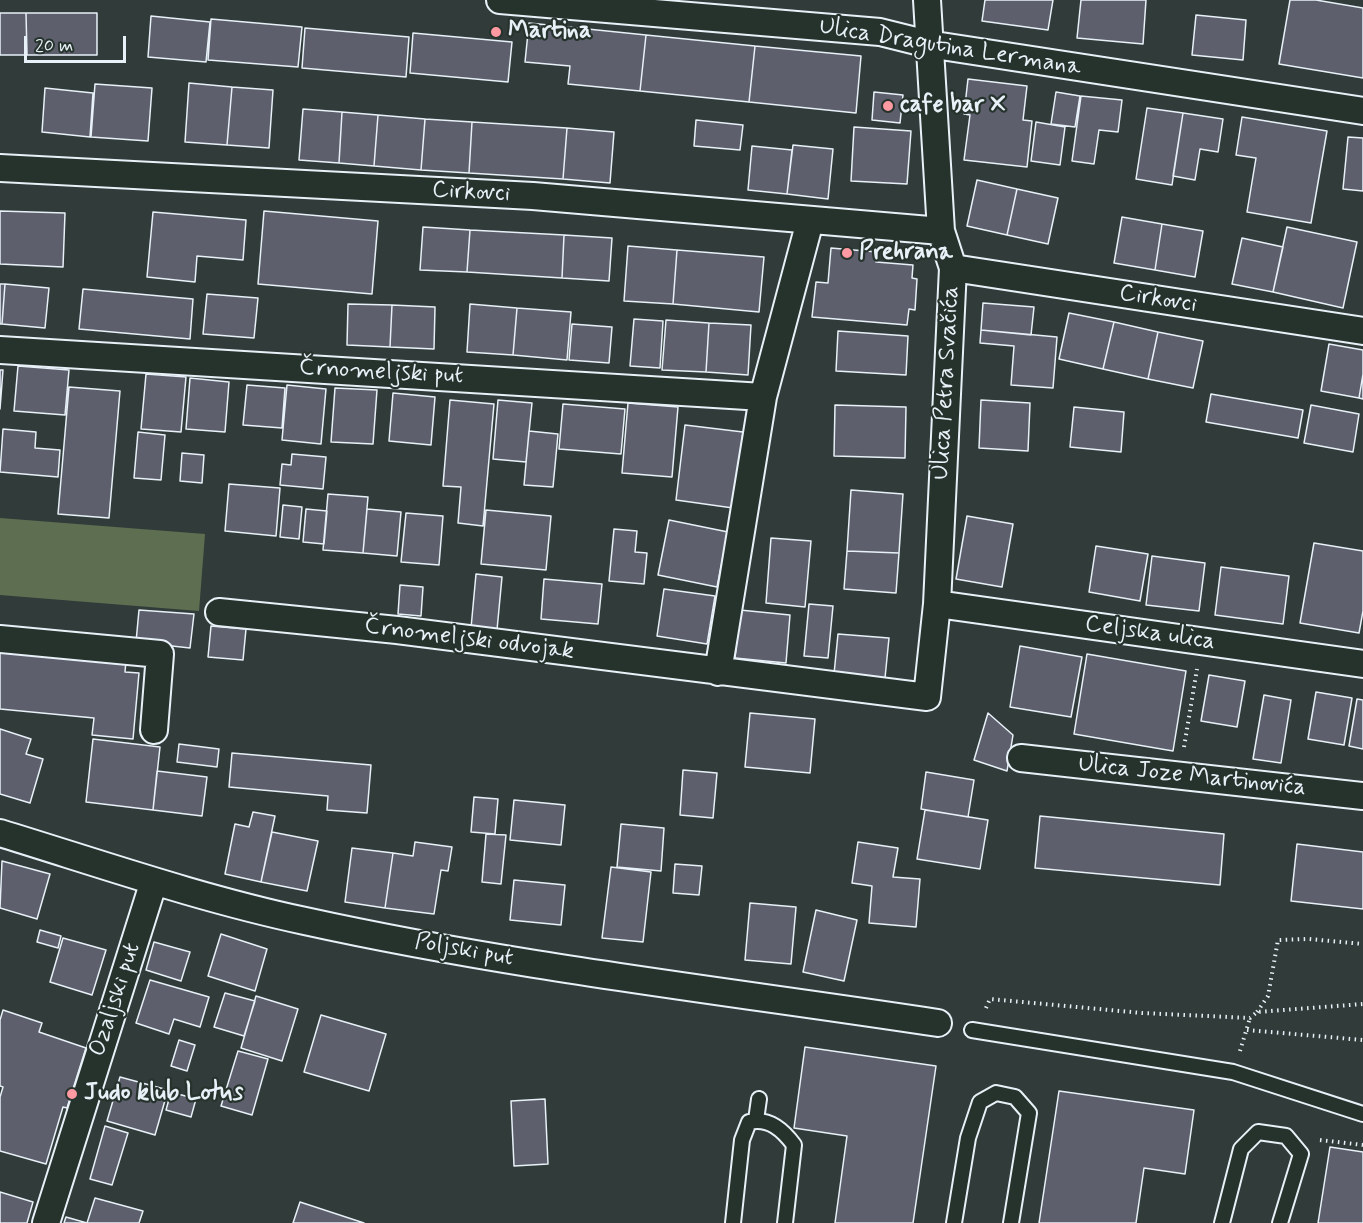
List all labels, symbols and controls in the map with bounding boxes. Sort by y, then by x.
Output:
street label: Ulica Dragutina Lermana [817,13,1083,83]
place label: Martina [508,18,591,46]
scale bar [27,24,129,62]
marker: Martina [489,25,503,39]
text: 20 m [35,34,73,58]
place label: cafe bar X [900,92,1006,120]
marker: cafe bar X [881,99,895,113]
street label: Cirkovci [431,177,511,209]
place label: Prehrana [859,239,953,267]
marker: Prehrana [840,246,854,260]
street label: Cirkovci [1117,280,1199,320]
street label: Ulica Petra Svačića [928,285,966,481]
street label: Črnomeljski put [298,354,464,392]
street label: Celjska ulica [1083,611,1217,657]
street label: Črnomeljski odvojak [362,613,576,667]
street label: Ulica Joze Martinovića [1077,751,1307,803]
street label: Poljski put [412,928,516,974]
street label: Ozaljski put [84,940,148,1060]
place label: Judo klub Lotus [84,1080,243,1108]
marker: Judo klub Lotus [65,1087,79,1101]

